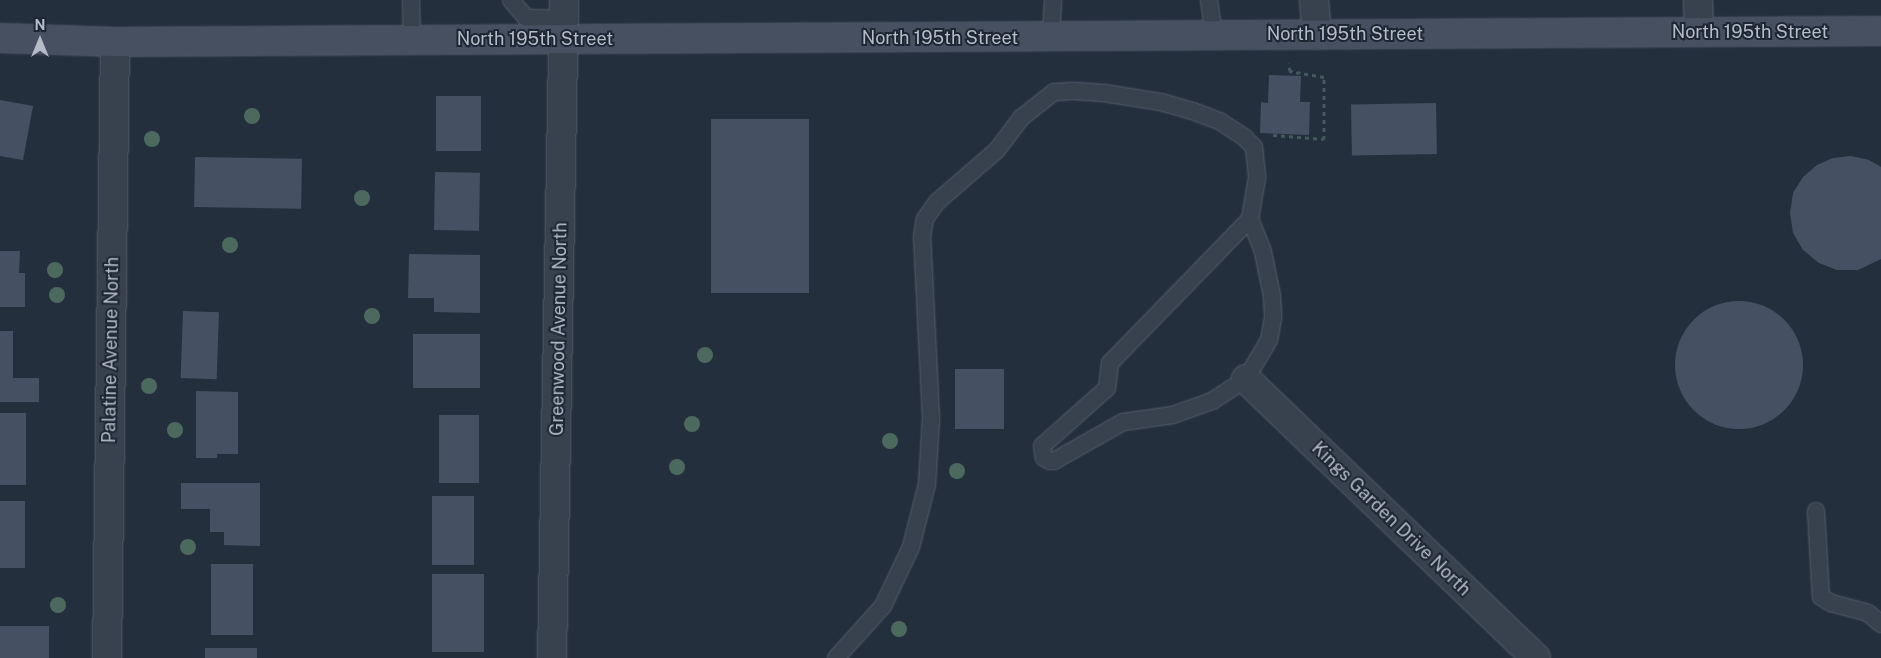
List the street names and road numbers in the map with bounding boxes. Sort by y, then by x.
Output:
street label: North 195th Street [1672,21,1828,43]
street label: North 195th Street [1267,23,1423,45]
street label: North 195th Street [862,27,1018,49]
street label: North 195th Street [457,28,613,50]
street label: Greenwood Avenue North [546,222,572,436]
street label: Palatine Avenue North [99,256,123,444]
street label: Kings Garden Drive North [1307,437,1475,601]

